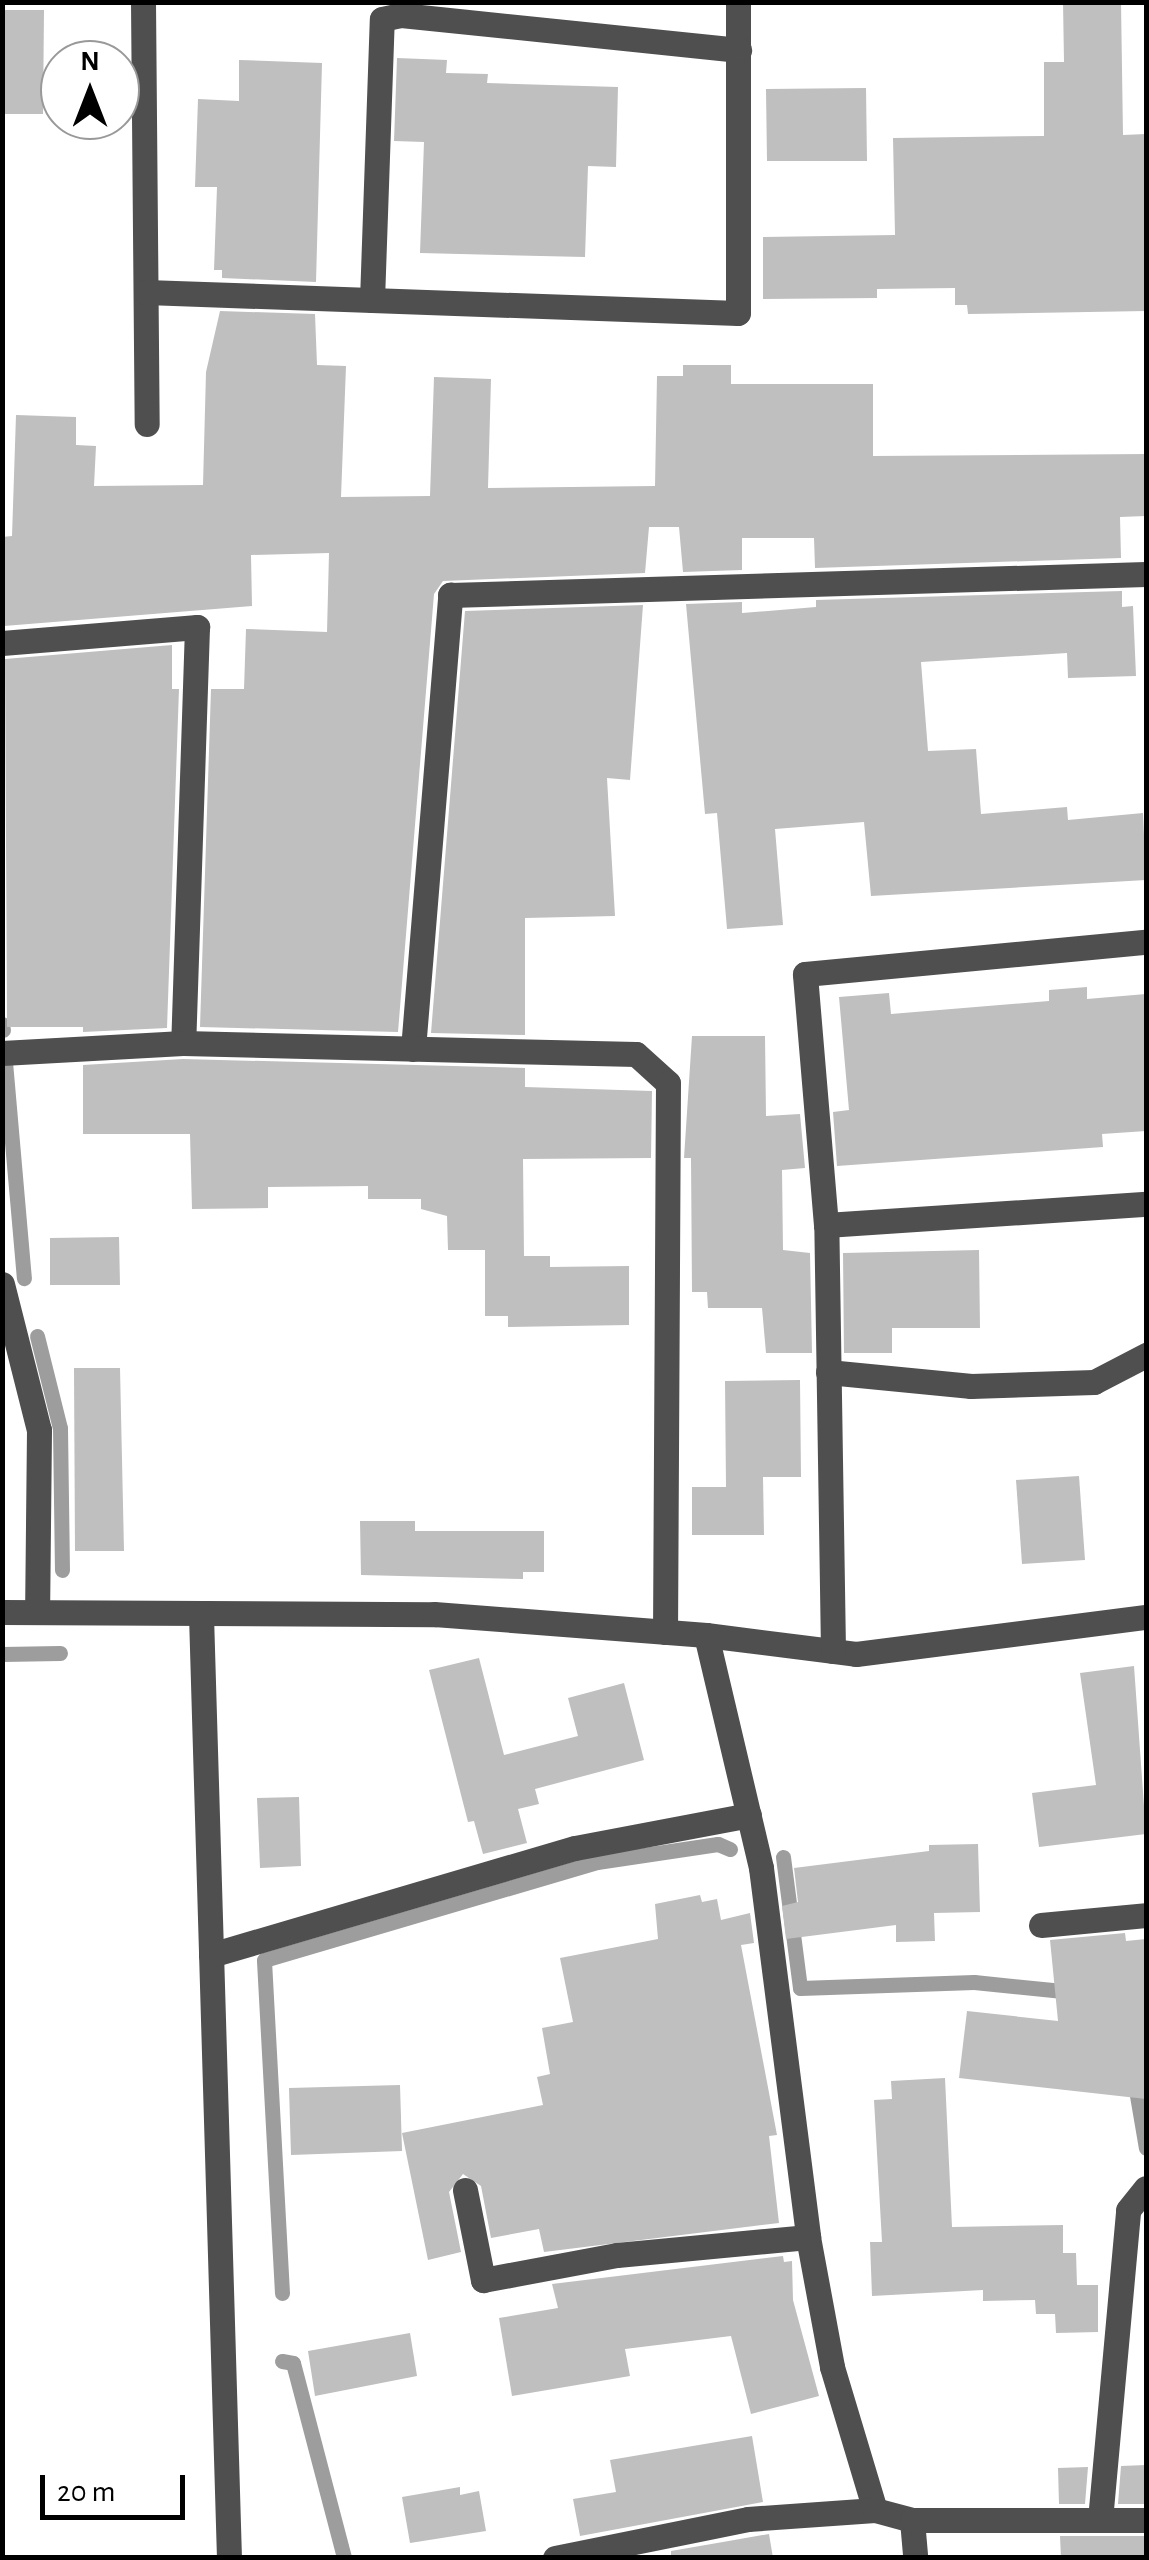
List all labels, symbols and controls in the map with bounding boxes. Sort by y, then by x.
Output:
north arrow [40,40,140,140]
text: N [80,48,100,76]
scale bar [45,2455,190,2517]
text: 20 m [57,2477,115,2507]

